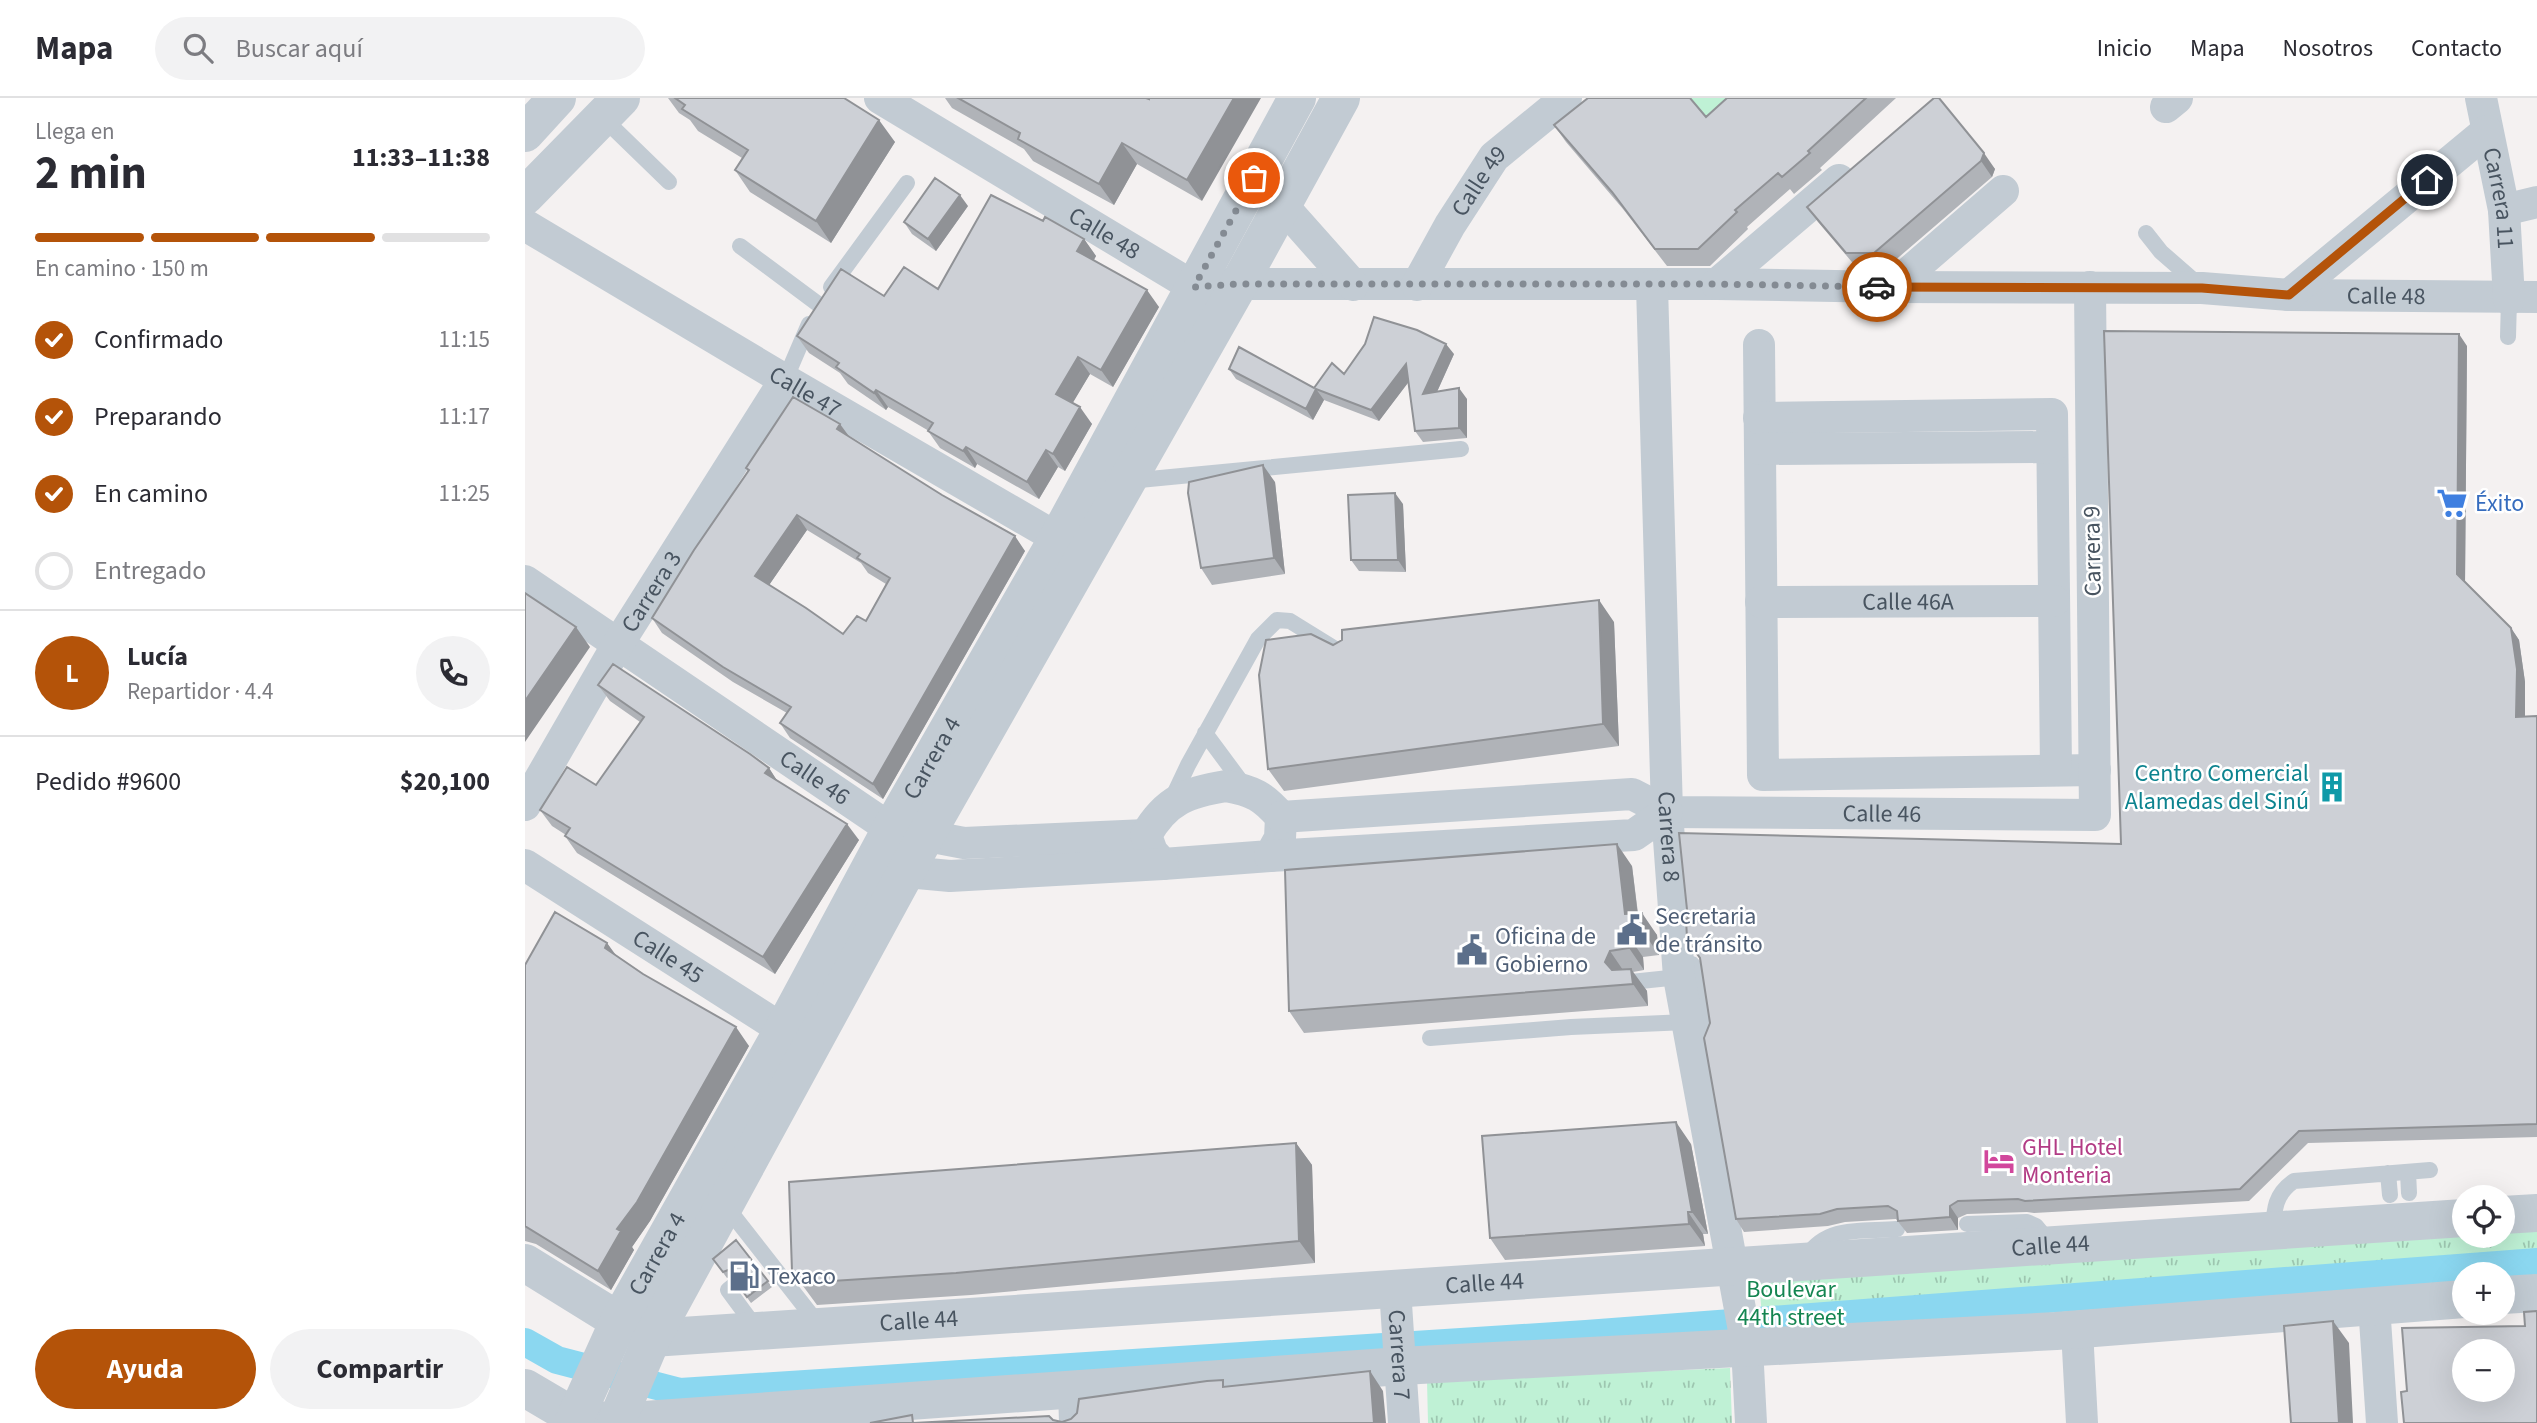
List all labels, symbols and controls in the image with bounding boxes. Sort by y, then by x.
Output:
search box [155,17,645,80]
text: Mapa [35,25,113,72]
icon: search [179,29,217,67]
text: Buscar aquí [235,30,363,67]
text: Inicio [2097,31,2152,66]
text: Mapa [2190,31,2245,66]
text: Nosotros [2283,31,2373,66]
text: Contacto [2411,31,2502,66]
text: Llega en [35,115,115,148]
street label: Calle 49 [1443,137,1514,224]
text: 11:33–11:38 [352,139,490,176]
text: 2 min [35,141,147,206]
street label: Carrera 11 [2474,144,2523,250]
pin [1224,148,1284,208]
pin [2397,150,2457,210]
icon: bag [1235,159,1273,197]
icon: home [2408,161,2446,199]
street label: Calle 48 [1061,198,1147,269]
text: En camino · 150 m [35,252,209,285]
courier [1842,252,1912,322]
icon: car [1858,268,1896,306]
street label: Calle 48 [2347,278,2426,314]
icon: check [35,321,73,359]
text: Confirmado [94,321,223,358]
text: 11:15 [439,323,490,356]
street label: Calle 47 [762,357,848,427]
icon: check [35,398,73,436]
text: Preparando [94,398,222,435]
text: 11:17 [439,400,490,433]
icon: check [35,475,73,513]
text: En camino [94,475,208,512]
text: 11:25 [439,477,490,510]
supermarket icon: Éxito [2435,486,2469,520]
place label: Éxito [2475,486,2524,521]
street label: Carrera 9 [2074,505,2111,597]
street label: Carrera 3 [613,544,691,640]
text: Entregado [94,552,206,589]
street label: Calle 46A [1862,584,1954,620]
button: phone [416,636,490,710]
text: Lucía [127,638,188,675]
text: L [65,655,79,692]
text: Repartidor · 4.4 [127,675,273,708]
street label: Carrera 4 [894,710,970,806]
street label: Calle 46 [772,741,857,814]
place label: Centro Comercial Alamedas del Sinú [2125,756,2309,819]
text: Pedido #9600 [35,763,181,800]
text: $20,100 [400,763,490,800]
building icon: Centro Comercial Alamedas del Sinú [2315,770,2349,804]
street label: Carrera 8 [1648,791,1689,883]
street label: Calle 46 [1842,796,1921,832]
place label: Secretaria de tránsito [1655,899,1763,962]
public building icon: Secretaria de tránsito [1615,913,1649,947]
place label: Oficina de Gobierno [1495,919,1596,982]
street label: Calle 45 [625,921,711,993]
public building icon: Oficina de Gobierno [1455,933,1489,967]
place label: GHL Hotel Monteria [2022,1130,2123,1193]
hotel icon: GHL Hotel Monteria [1982,1144,2016,1178]
map controls [2452,1185,2515,1402]
button: locate [2452,1185,2515,1248]
street label: Carrera 4 [620,1206,695,1302]
street label: Calle 44 [2010,1226,2091,1266]
fuel station icon: Texaco [727,1259,761,1293]
place label: Texaco [767,1259,836,1294]
button: + [2452,1262,2515,1325]
street label: Calle 44 [1444,1263,1525,1303]
park label: Boulevar 44th street [1737,1272,1845,1335]
street label: Calle 44 [878,1301,959,1341]
street label: Carrera 7 [1378,1308,1419,1401]
button: Ayuda [35,1329,256,1409]
button: Compartir [270,1329,490,1409]
button: − [2452,1339,2515,1402]

